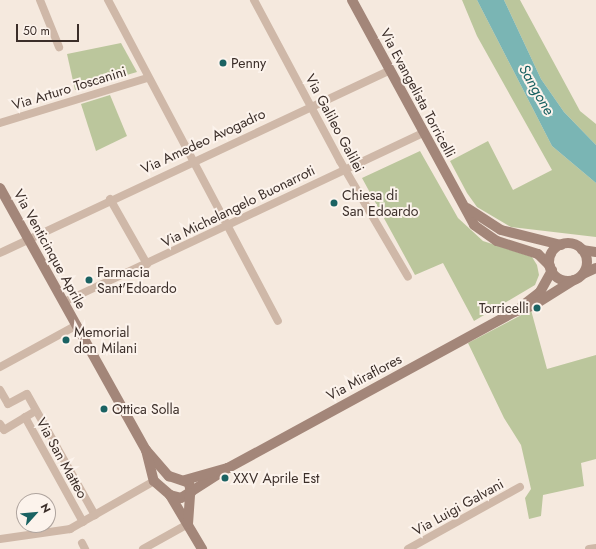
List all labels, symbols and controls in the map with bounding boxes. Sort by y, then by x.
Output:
scale bar [18,16,81,42]
text: 50 m [23,22,50,40]
street label: Via Evangelista Torricelli [377,26,459,160]
place label: Penny [231,55,266,71]
marker: Penny [218,58,228,68]
water label: Sangone [514,62,558,118]
street label: Via Arturo Toscanini [10,63,128,113]
street label: Via Galileo Galilei [302,71,368,175]
street label: Via Amedeo Avogadro [138,105,268,177]
street label: Via Michelangelo Buonarroti [159,162,317,250]
street label: Via Venticinque Aprile [10,186,90,312]
place label: Chiesa di San Edoardo [342,187,418,220]
marker: Chiesa di San Edoardo [329,198,339,208]
place label: Farmacia Sant'Edoardo [97,264,177,296]
marker: Farmacia Sant'Edoardo [84,275,94,285]
place label: Torricelli [479,300,529,316]
marker: Torricelli [532,303,542,313]
place label: Memorial don Milani [74,324,137,356]
marker: Memorial don Milani [61,335,71,345]
street label: Via Miraflores [324,350,404,404]
place label: Ottica Solla [112,401,180,417]
marker: Ottica Solla [99,404,109,414]
street label: Via San Matteo [33,415,91,501]
place label: XXV Aprile Est [233,470,319,486]
marker: XXV Aprile Est [220,473,230,483]
street label: Via Luigi Galvani [410,475,506,539]
north arrow [16,493,56,533]
text: N [37,500,55,516]

